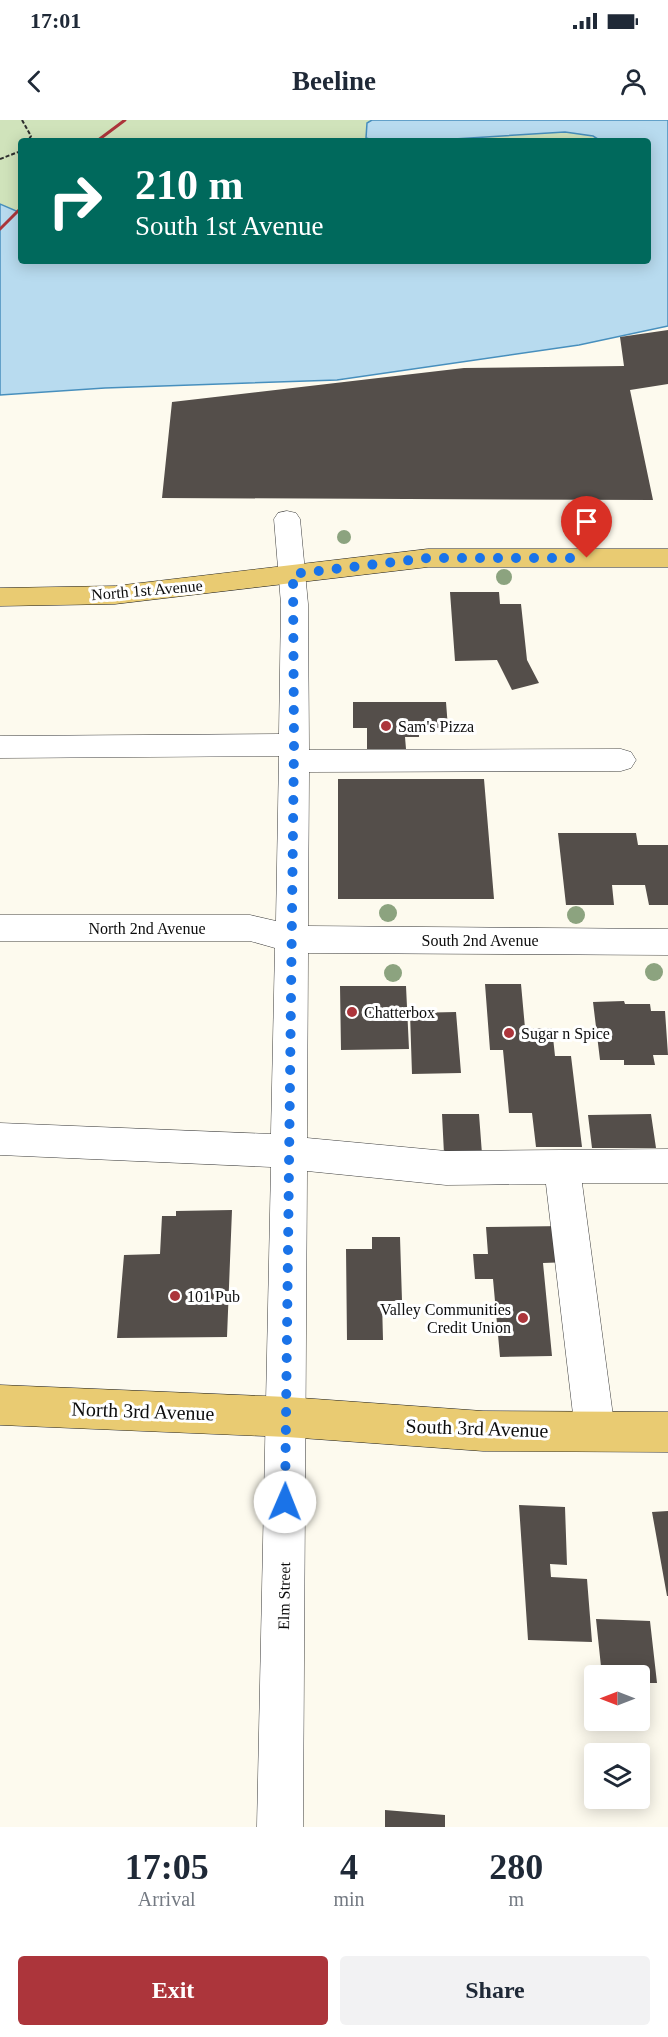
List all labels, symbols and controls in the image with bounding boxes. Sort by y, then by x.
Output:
text: 17:01 [30,8,81,33]
icon: back [18,65,51,98]
icon: person [617,65,650,98]
text: Beeline [292,66,376,96]
icon: right [36,162,114,240]
text: 210 m [135,162,244,208]
text: South 1st Avenue [135,211,324,241]
pin [561,496,612,558]
icon: arrive [570,505,603,538]
street label: North 1st Avenue [91,577,203,603]
place label: Sam's Pizza [398,718,474,735]
marker: Sam's Pizza [379,719,393,733]
street label: North 2nd Avenue [88,920,206,937]
street label: South 2nd Avenue [421,932,539,949]
place label: Chatterbox [364,1004,435,1021]
marker: Chatterbox [345,1005,359,1019]
place label: Sugar n Spice [521,1025,610,1043]
marker: Sugar n Spice [502,1026,516,1040]
place label: 101 Pub [187,1288,240,1305]
marker: 101 Pub [168,1289,182,1303]
place label: Valley Communities Credit Union [380,1301,511,1336]
marker: Valley Communities Credit Union [516,1311,530,1325]
street label: North 3rd Avenue [71,1398,215,1424]
street label: South 3rd Avenue [405,1415,549,1441]
position arrow [253,1470,317,1534]
street label: Elm Street [275,1561,293,1630]
north arrow [584,1665,650,1731]
map controls [584,1665,650,1809]
button: layers [584,1743,650,1809]
text: 17:05 [125,1847,209,1887]
text: 4 [340,1847,358,1887]
text: 280 [489,1847,543,1887]
text: Arrival [138,1888,196,1910]
text: min [333,1888,365,1910]
text: m [509,1888,524,1910]
button: Exit [18,1956,328,2025]
button: Share [340,1956,650,2025]

